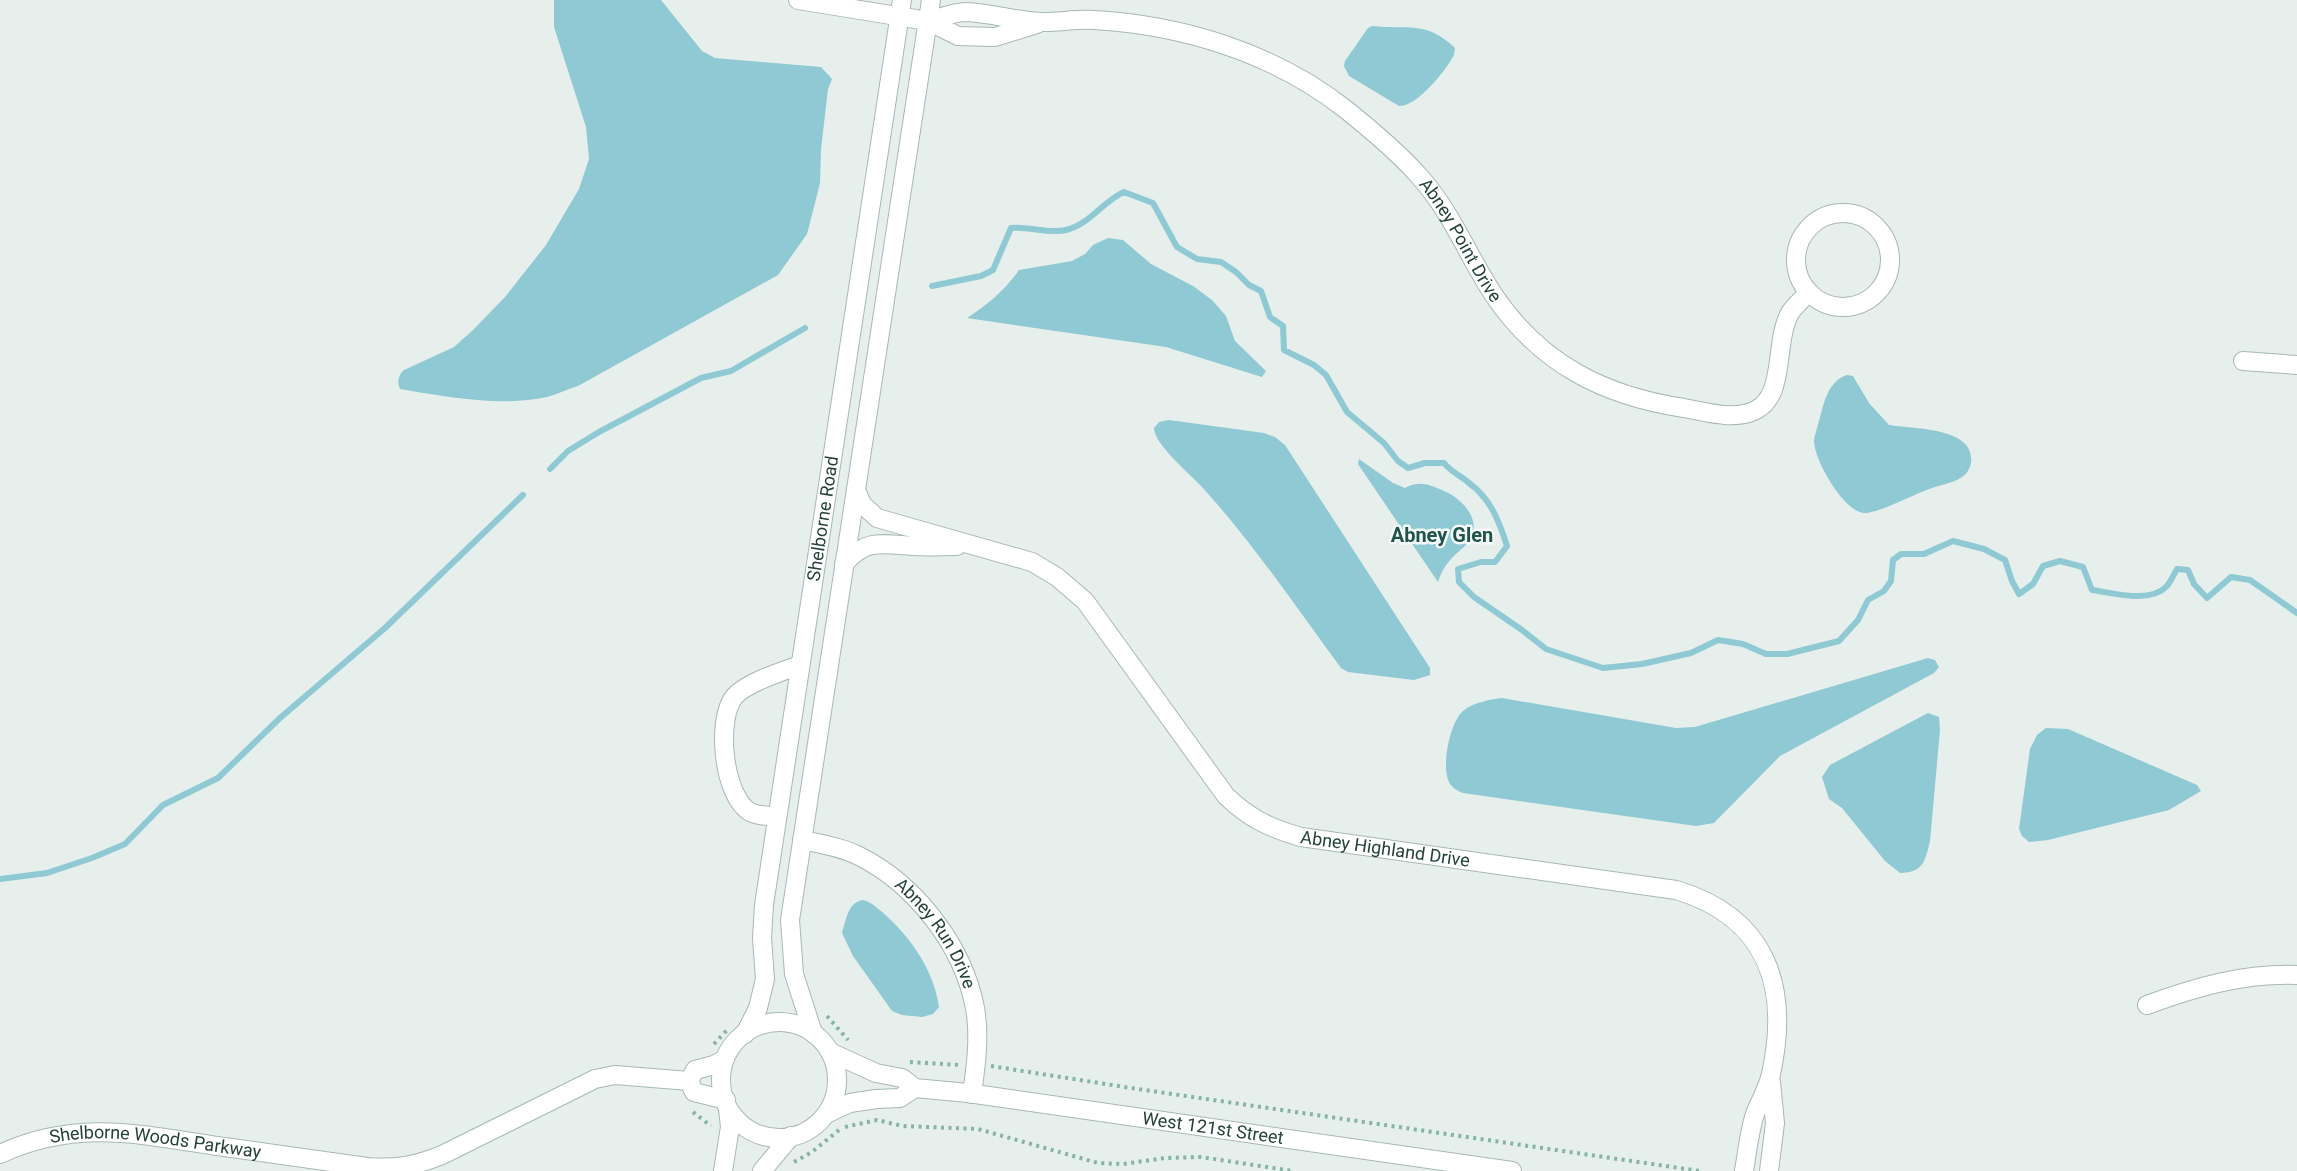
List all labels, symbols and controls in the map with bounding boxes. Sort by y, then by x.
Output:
street label: Abney Point Drive [1415,174,1506,306]
street label: Shelborne Road [803,454,842,582]
district label: Abney Glen [1391,523,1493,547]
street label: Abney Highland Drive [1299,826,1471,871]
street label: Abney Run Drive [891,873,980,991]
street label: West 121st Street [1141,1107,1285,1148]
street label: Shelborne Woods Parkway [48,1121,263,1162]

